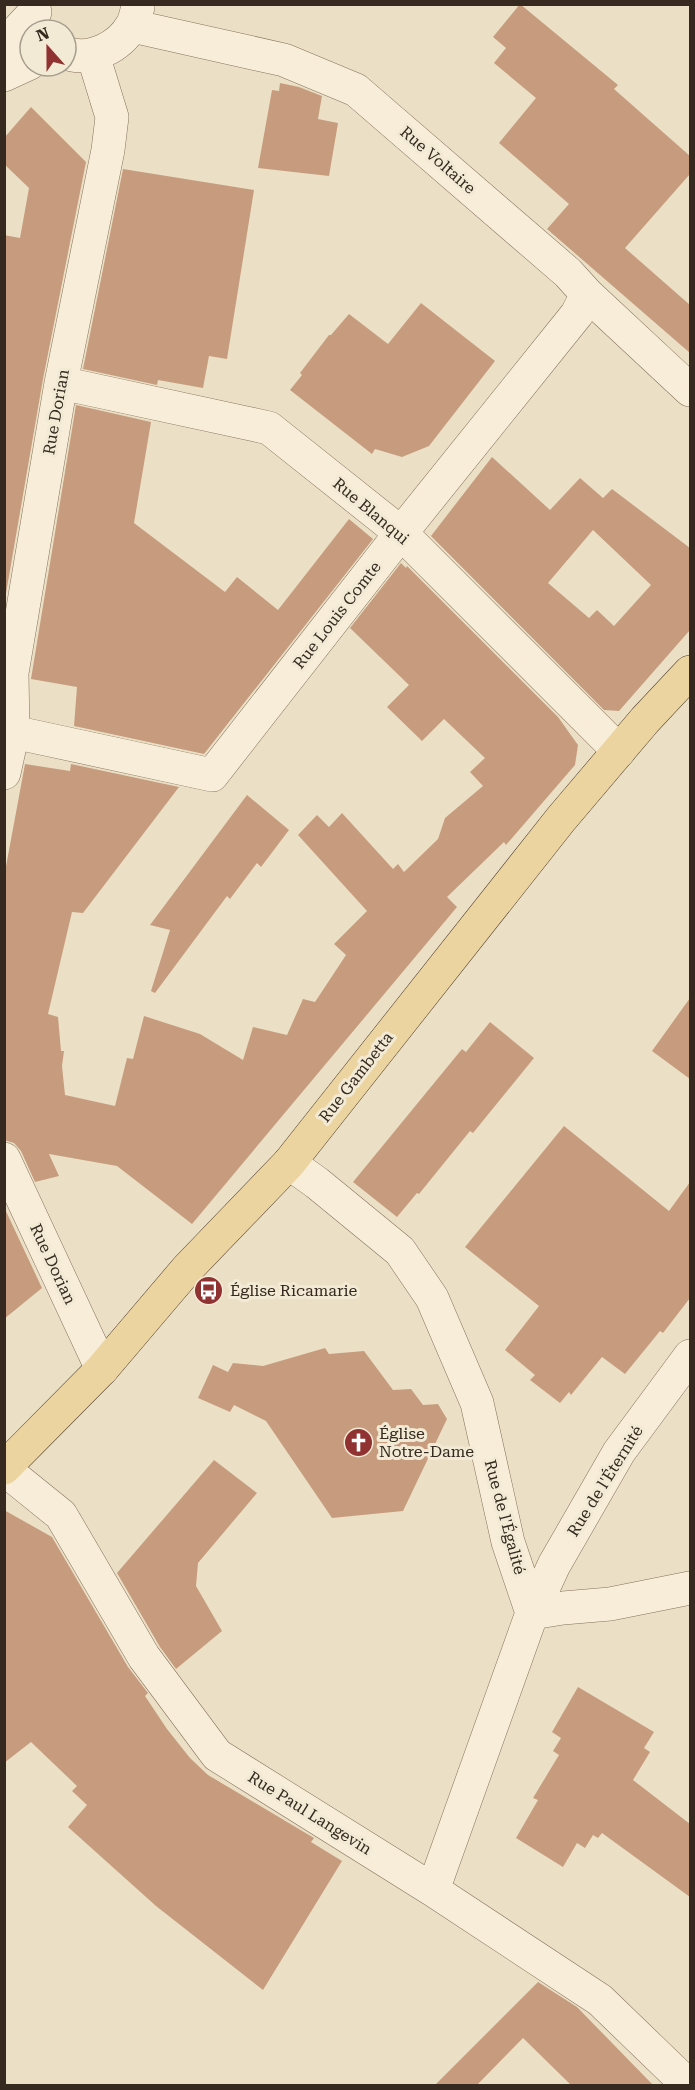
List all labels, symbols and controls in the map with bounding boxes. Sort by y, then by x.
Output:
north arrow [18,18,78,78]
text: N [34,23,52,46]
street label: Rue Voltaire [396,122,480,198]
street label: Rue Dorian [39,368,73,456]
street label: Rue Blanqui [329,474,413,548]
street label: Rue Louis Comte [289,557,385,672]
street label: Rue Gambetta [315,1028,397,1126]
street label: Rue Dorian [26,1221,80,1307]
bus stop icon: Église Ricamarie [193,1274,225,1306]
place label: Église Ricamarie [230,1281,358,1300]
street label: Rue de l'Éternité [563,1422,647,1540]
place label: Église Notre-Dame [379,1424,474,1461]
church icon: Église Notre-Dame [342,1426,374,1458]
street label: Rue de l'Égalité [481,1458,529,1577]
street label: Rue Paul Langevin [245,1767,375,1859]

